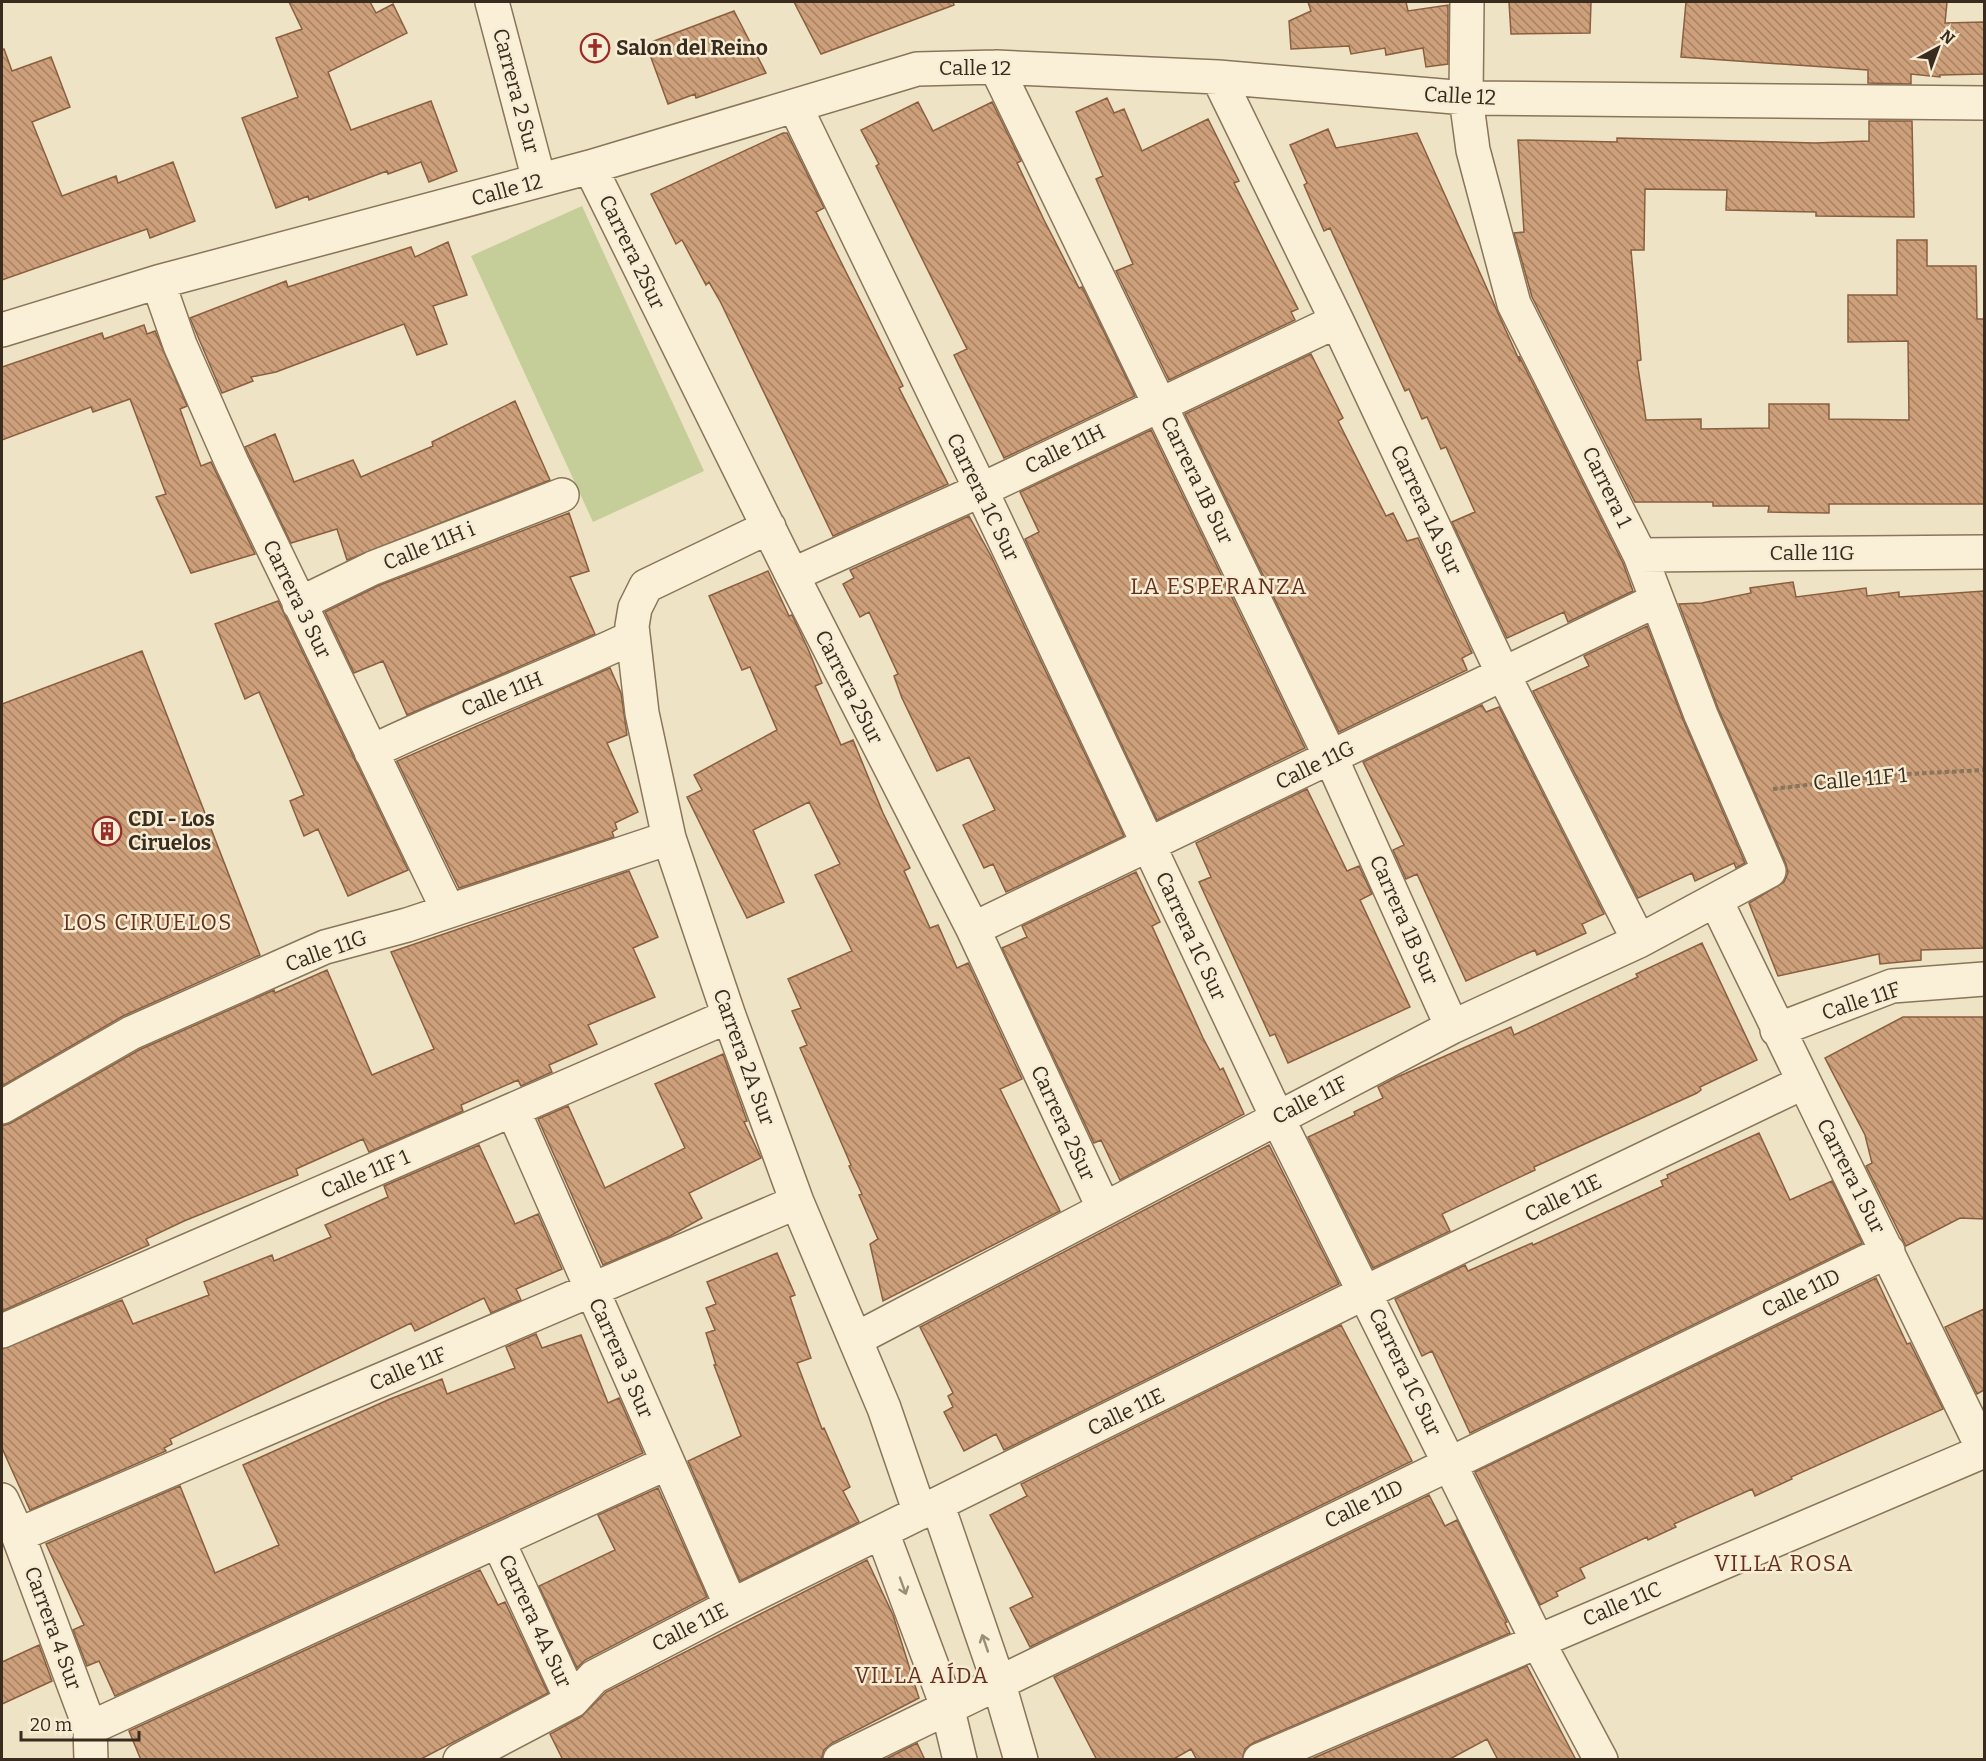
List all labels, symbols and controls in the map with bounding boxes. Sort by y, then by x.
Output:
north arrow [1908,18,1968,78]
street label: Carrera 2 Sur [487,26,545,156]
text: N [1937,26,1958,48]
church icon: Salon del Reino [579,32,611,64]
place label: Salon del Reino [616,35,768,61]
street label: Calle 12 [939,55,1011,81]
street label: Calle 12 [1423,81,1497,111]
street label: Calle 12 [469,168,545,212]
street label: Carrera 2Sur [593,190,671,314]
street label: Carrera 1B Sur [1155,412,1239,548]
street label: Calle 11H [1021,418,1109,480]
street label: Carrera 1C Sur [941,429,1025,565]
street label: Carrera 1A Sur [1385,441,1467,579]
street label: Carrera 1 [1576,442,1638,532]
street label: Calle 11H i [379,516,479,576]
street label: Carrera 3 Sur [257,535,337,663]
street label: Calle 11G [1770,540,1854,566]
district label: LA ESPERANZA [1130,573,1308,600]
street label: Carrera 2Sur [809,626,889,748]
street label: Calle 11H [457,666,547,722]
street label: Calle 11G [1271,735,1359,795]
street label: Calle 11F 1 [1812,762,1908,796]
place label: CDI - Los Ciruelos [128,806,215,856]
building icon: CDI - Los Ciruelos [91,815,123,847]
street label: Carrera 1B Sur [1364,851,1444,989]
street label: Carrera 1C Sur [1150,868,1232,1004]
district label: LOS CIRUELOS [63,909,233,936]
street label: Calle 11G [282,924,370,978]
street label: Calle 11F [1818,976,1904,1026]
street label: Carrera 2A Sur [707,985,781,1129]
street label: Carrera 2Sur [1025,1061,1101,1185]
street label: Calle 11F [1268,1070,1352,1130]
street label: Carrera 1 Sur [1811,1114,1891,1238]
street label: Calle 11F 1 [317,1143,414,1204]
street label: Calle 11E [1520,1168,1606,1228]
street label: Calle 11D [1757,1263,1845,1323]
street label: Carrera 3 Sur [583,1294,659,1422]
street label: Carrera 1C Sur [1363,1304,1447,1440]
street label: Calle 11F [366,1341,451,1397]
street label: Calle 11E [1083,1382,1169,1442]
street label: Calle 11D [1320,1474,1408,1534]
street label: Carrera 4A Sur [493,1550,577,1692]
district label: VILLA ROSA [1714,1550,1854,1577]
street label: Carrera 4 Sur [19,1563,87,1693]
street label: Calle 11C [1579,1576,1665,1632]
one-way arrow [898,1577,909,1595]
street label: Calle 11E [647,1597,733,1657]
one-way arrow [979,1635,990,1653]
district label: VILLA AÍDA [855,1662,989,1689]
scale bar [21,1704,140,1742]
text: 20 m [30,1714,72,1736]

